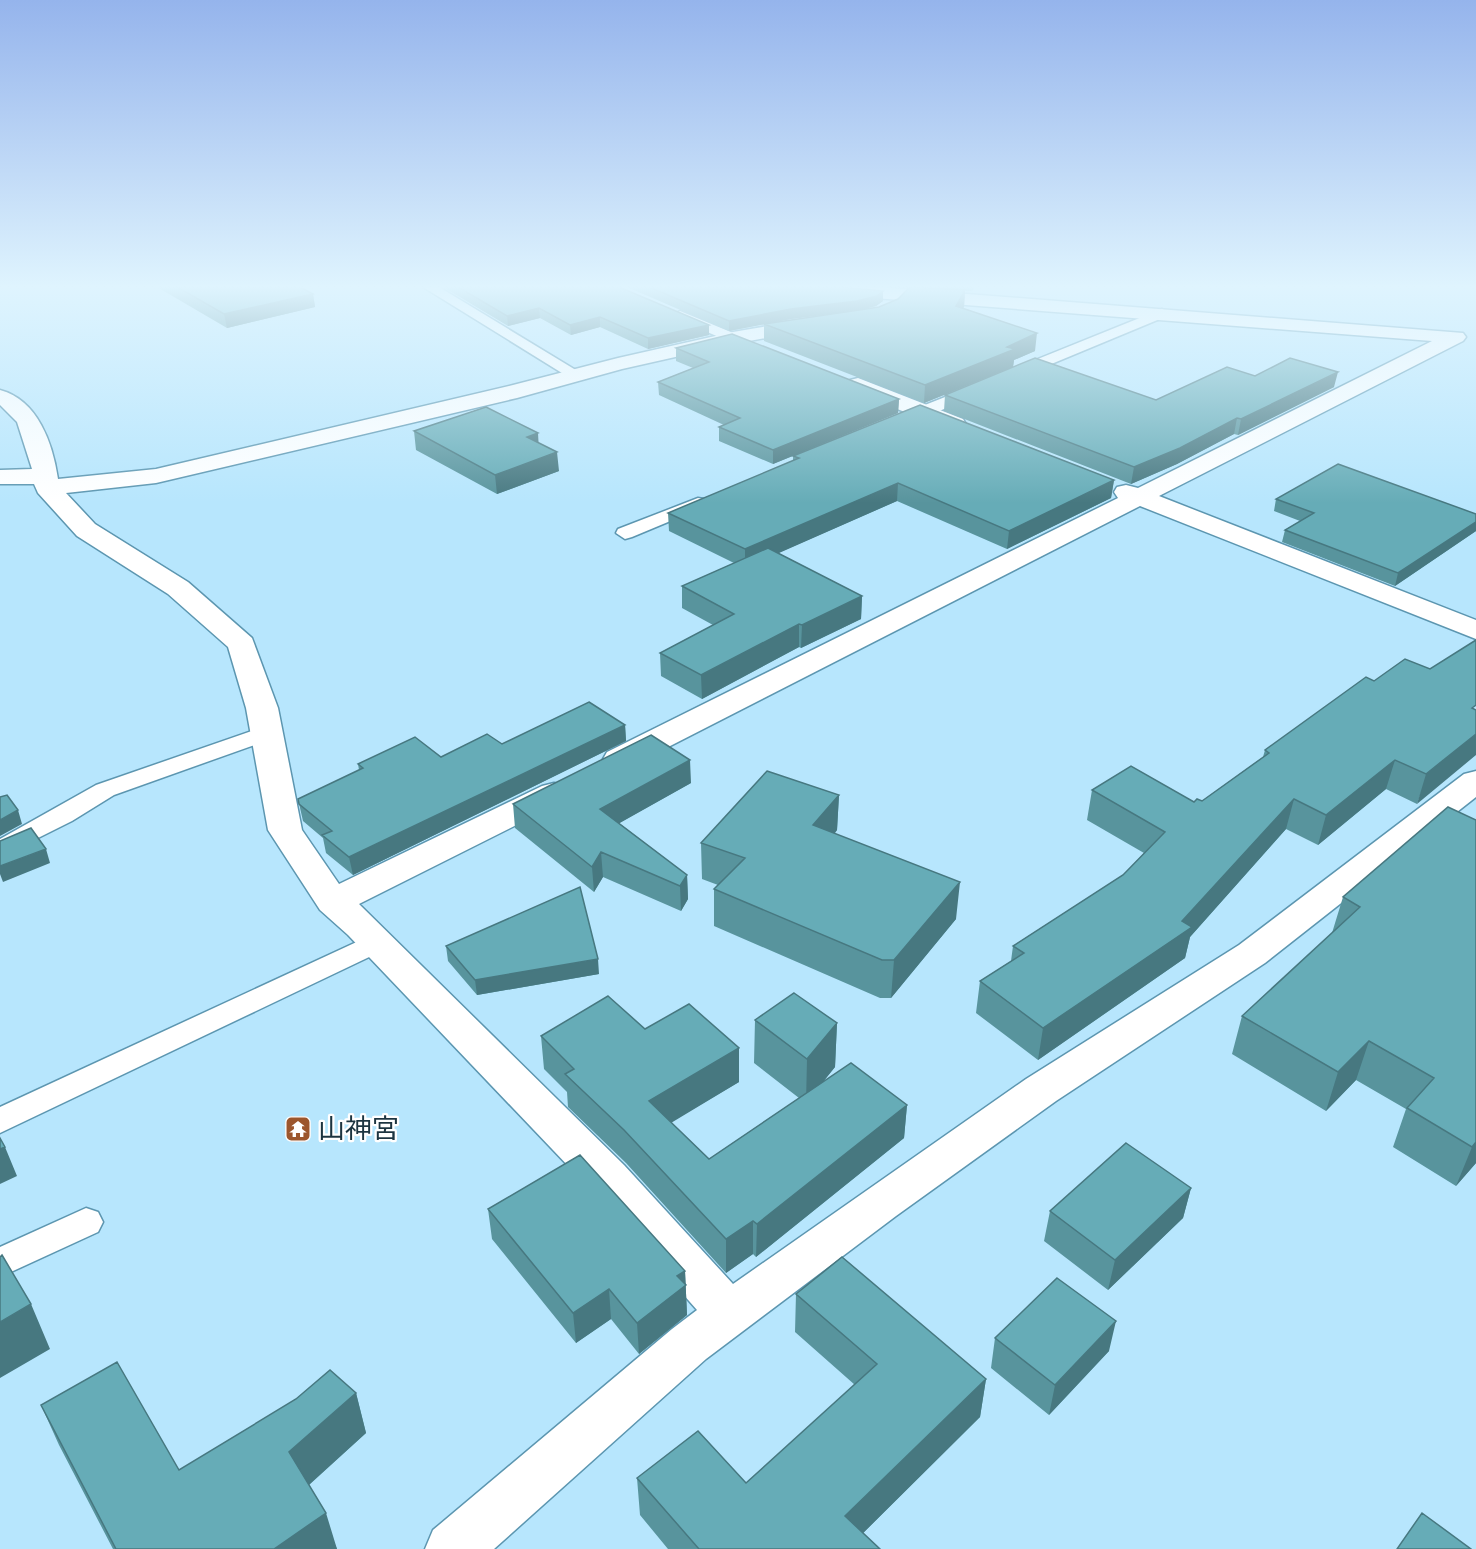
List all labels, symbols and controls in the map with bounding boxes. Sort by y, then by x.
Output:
temple icon: 山神宮 [283,1114,313,1144]
place label: 山神宮 [318,1114,399,1146]

